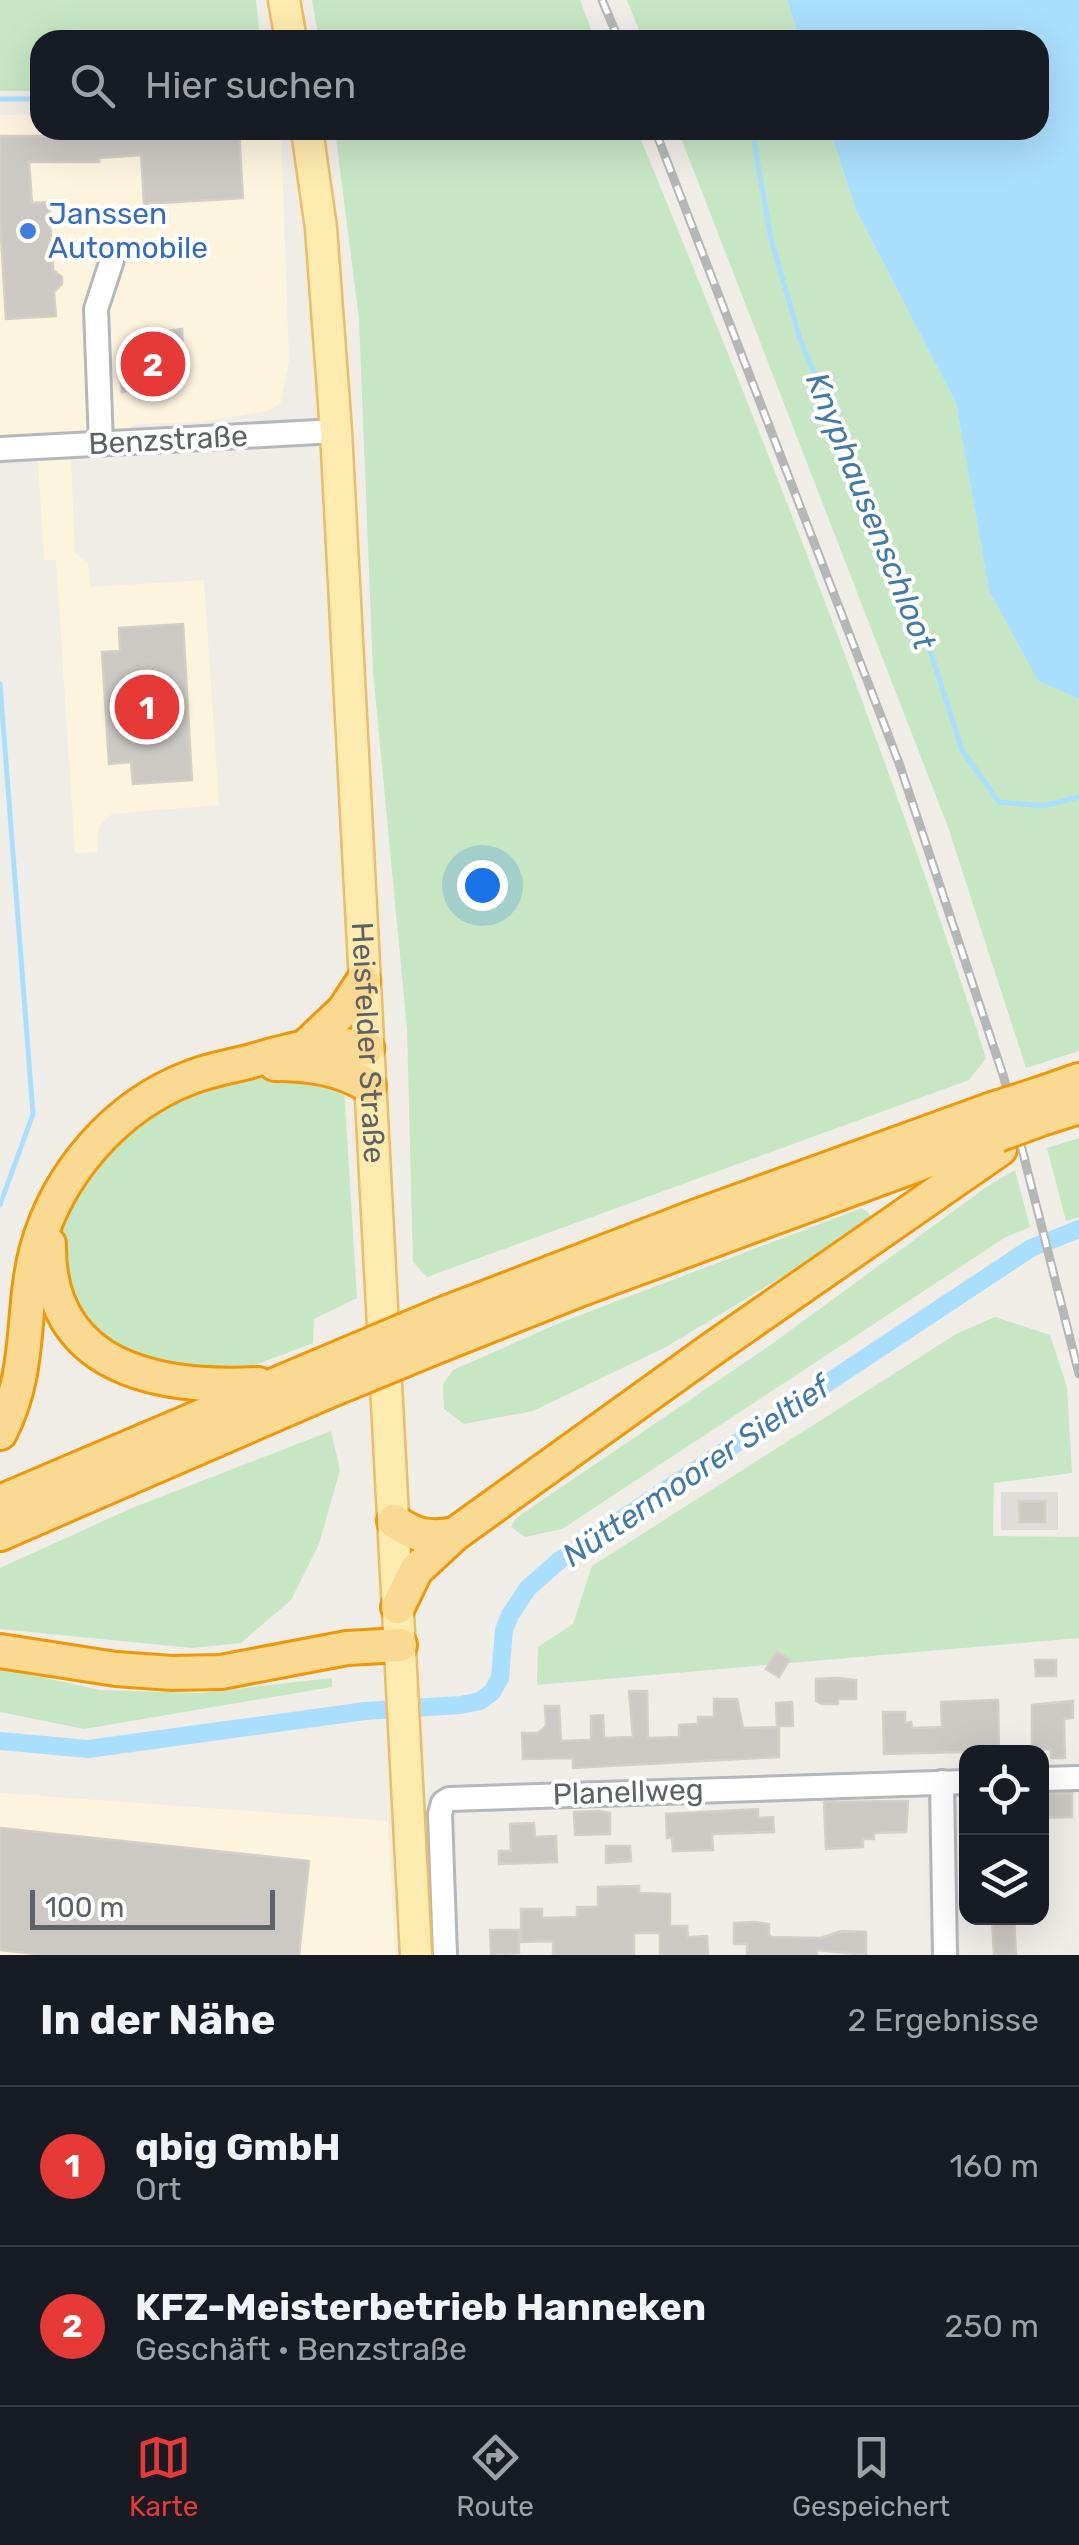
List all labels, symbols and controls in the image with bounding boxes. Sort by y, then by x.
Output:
search box [30,30,1049,140]
icon: search [65,58,120,113]
text: Hier suchen [145,62,356,108]
place label: Janssen Automobile [48,196,208,266]
marker: Janssen Automobile [17,220,39,242]
pin: 2 [120,326,186,402]
water label: Knyphausenschloot [798,367,944,656]
street label: Benzstraße [87,418,249,462]
pin: 1 [114,670,180,744]
your location [457,860,508,911]
street label: Heisfelder Straße [344,921,392,1164]
water label: Nüttermoorer Sieltief [555,1365,840,1575]
map controls [959,1745,1049,1925]
button: locate [959,1745,1049,1835]
street label: Planellweg [552,1771,704,1813]
button: layers [959,1835,1049,1925]
scale bar [30,1885,275,1930]
text: 100 m [45,1891,124,1924]
text: In der Nähe [40,1995,275,2045]
text: 2 Ergebnisse [847,2001,1039,2039]
text: qbig GmbH [135,2124,340,2170]
text: 1 [65,2147,80,2185]
text: 160 m [949,2147,1039,2185]
text: Ort [135,2170,181,2208]
text: KFZ-Meisterbetrieb Hanneken [135,2284,706,2330]
text: 2 [62,2307,83,2345]
text: 250 m [945,2307,1039,2345]
text: Geschäft · Benzstraße [135,2330,467,2368]
tab: Karte [129,2430,198,2523]
tab: Route [456,2430,534,2523]
tab: Gespeichert [792,2430,950,2523]

